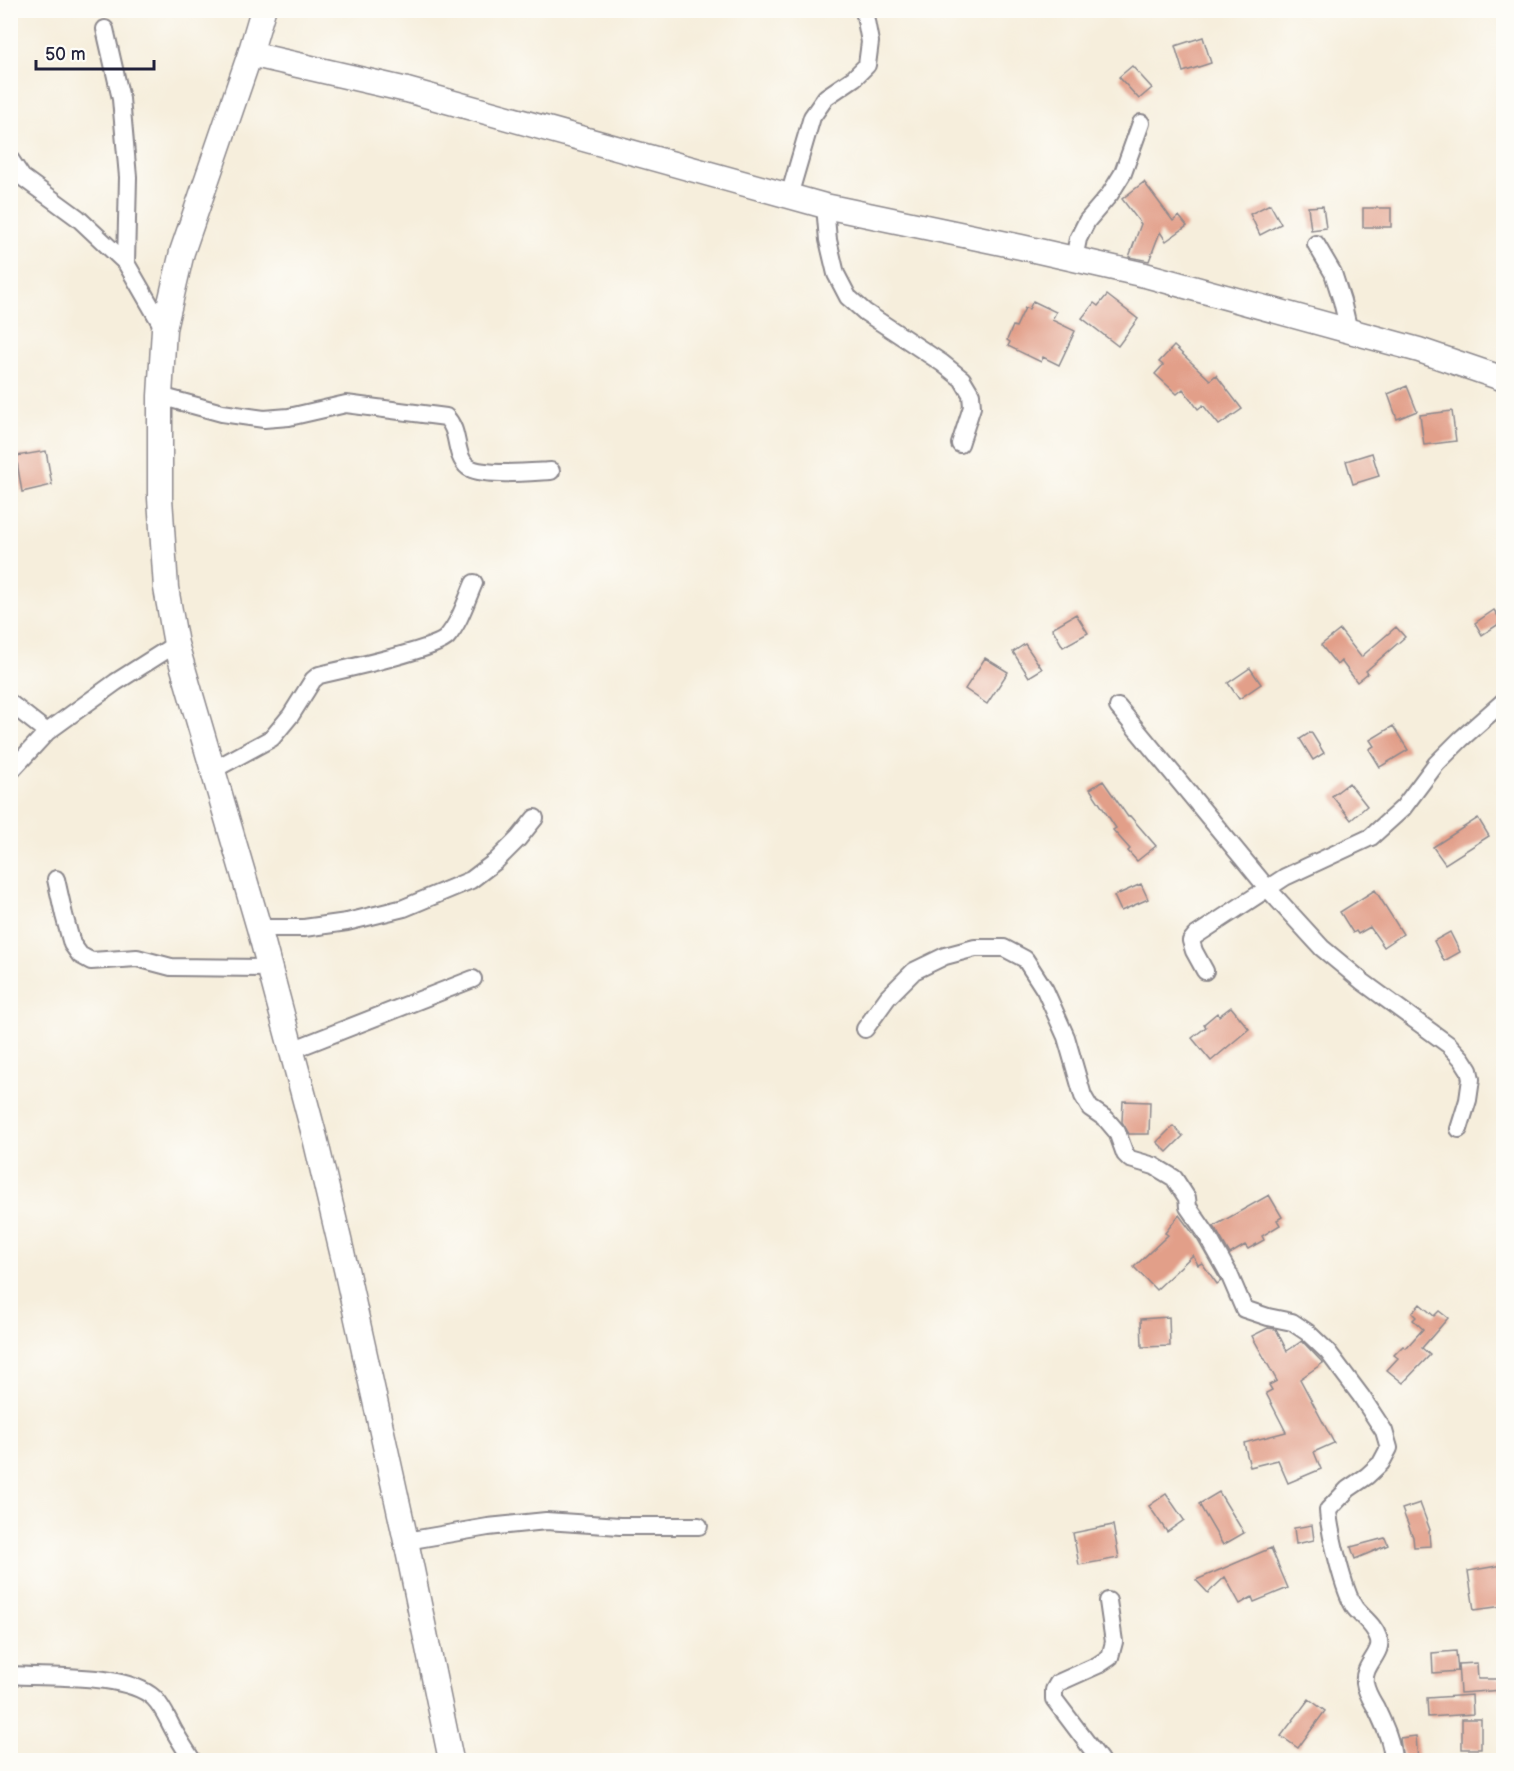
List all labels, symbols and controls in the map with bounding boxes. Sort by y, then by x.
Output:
scale bar [36,33,154,71]
text: 50 m [45,44,86,65]

